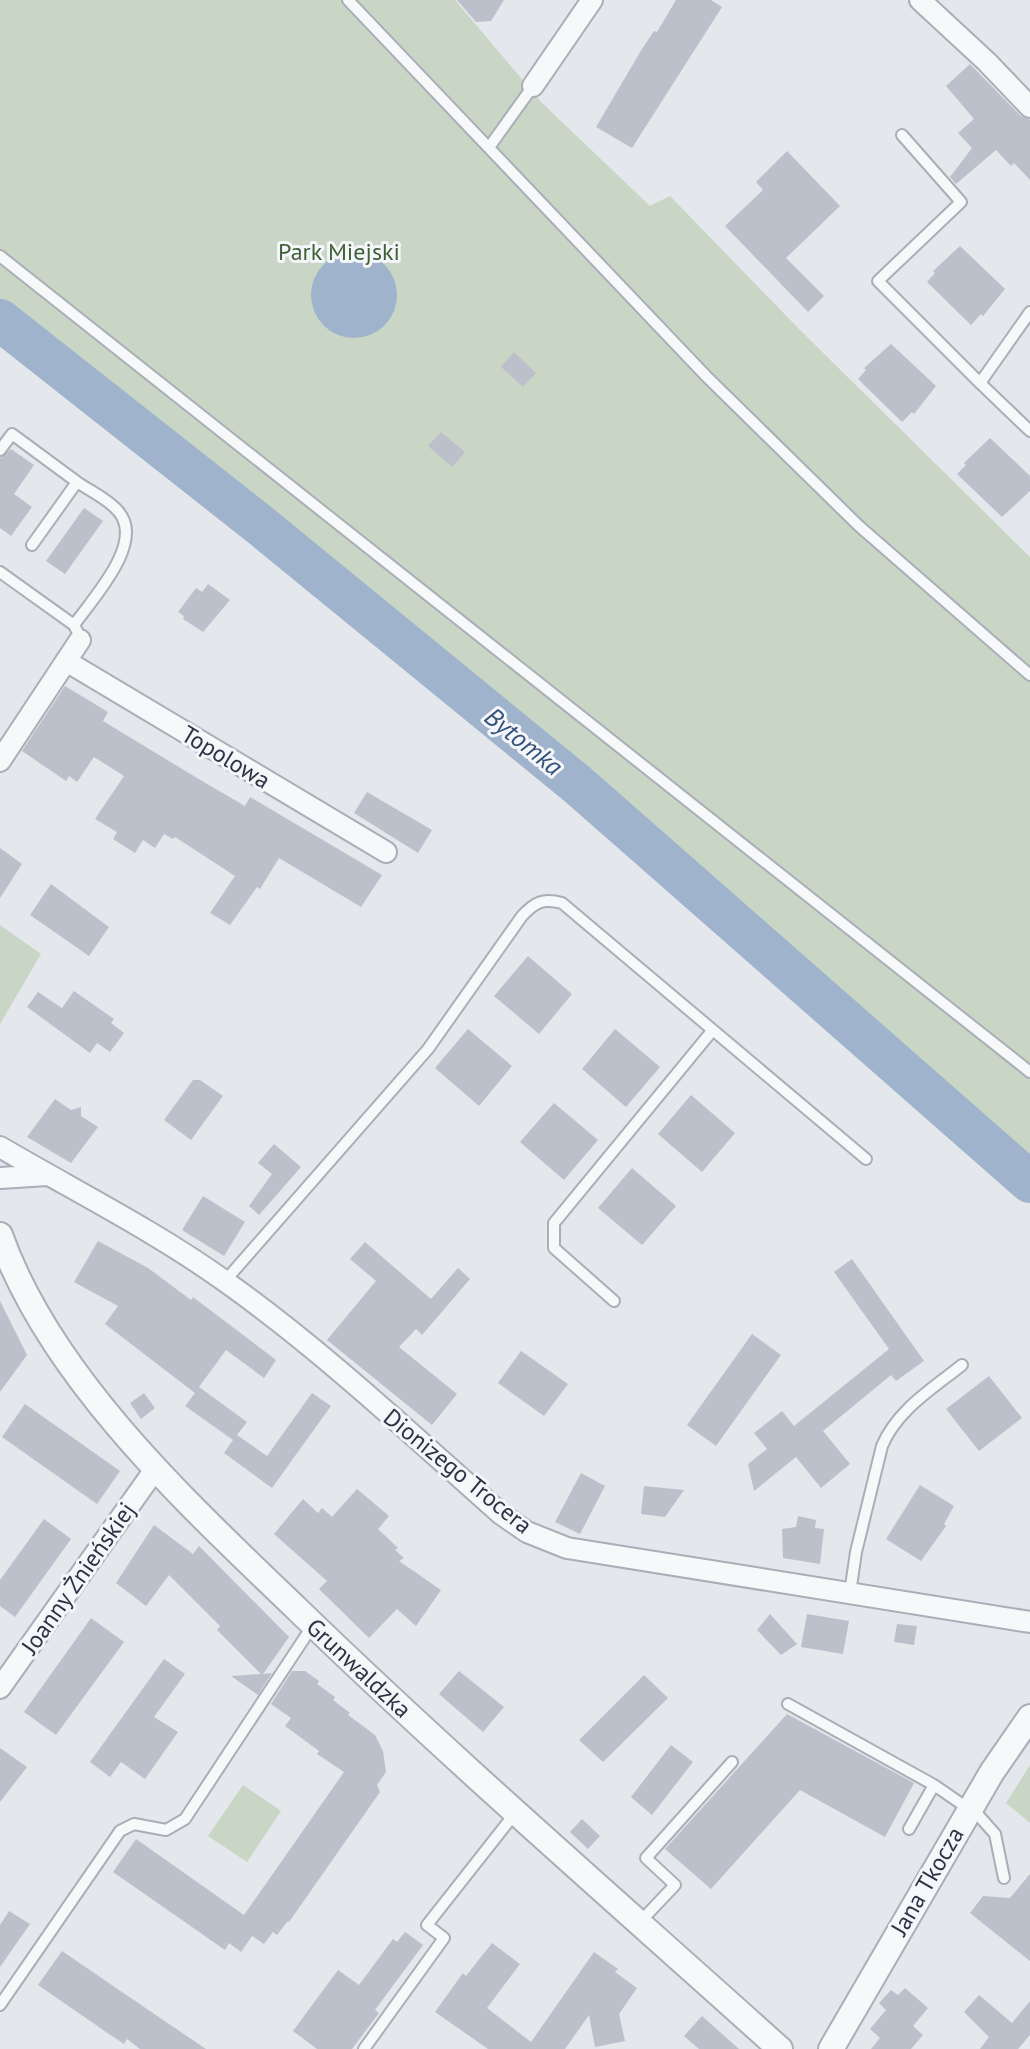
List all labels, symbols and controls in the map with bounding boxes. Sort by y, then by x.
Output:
park label: Park Miejski [278,236,400,267]
water label: Bytomka [478,700,570,783]
street label: Topolowa [176,718,276,796]
street label: Dionizego Trocera [377,1401,539,1541]
street label: Joanny Żnieńskiej [14,1496,142,1661]
street label: Grunwaldzka [300,1611,418,1725]
street label: Jana Tkocza [883,1821,970,1942]

